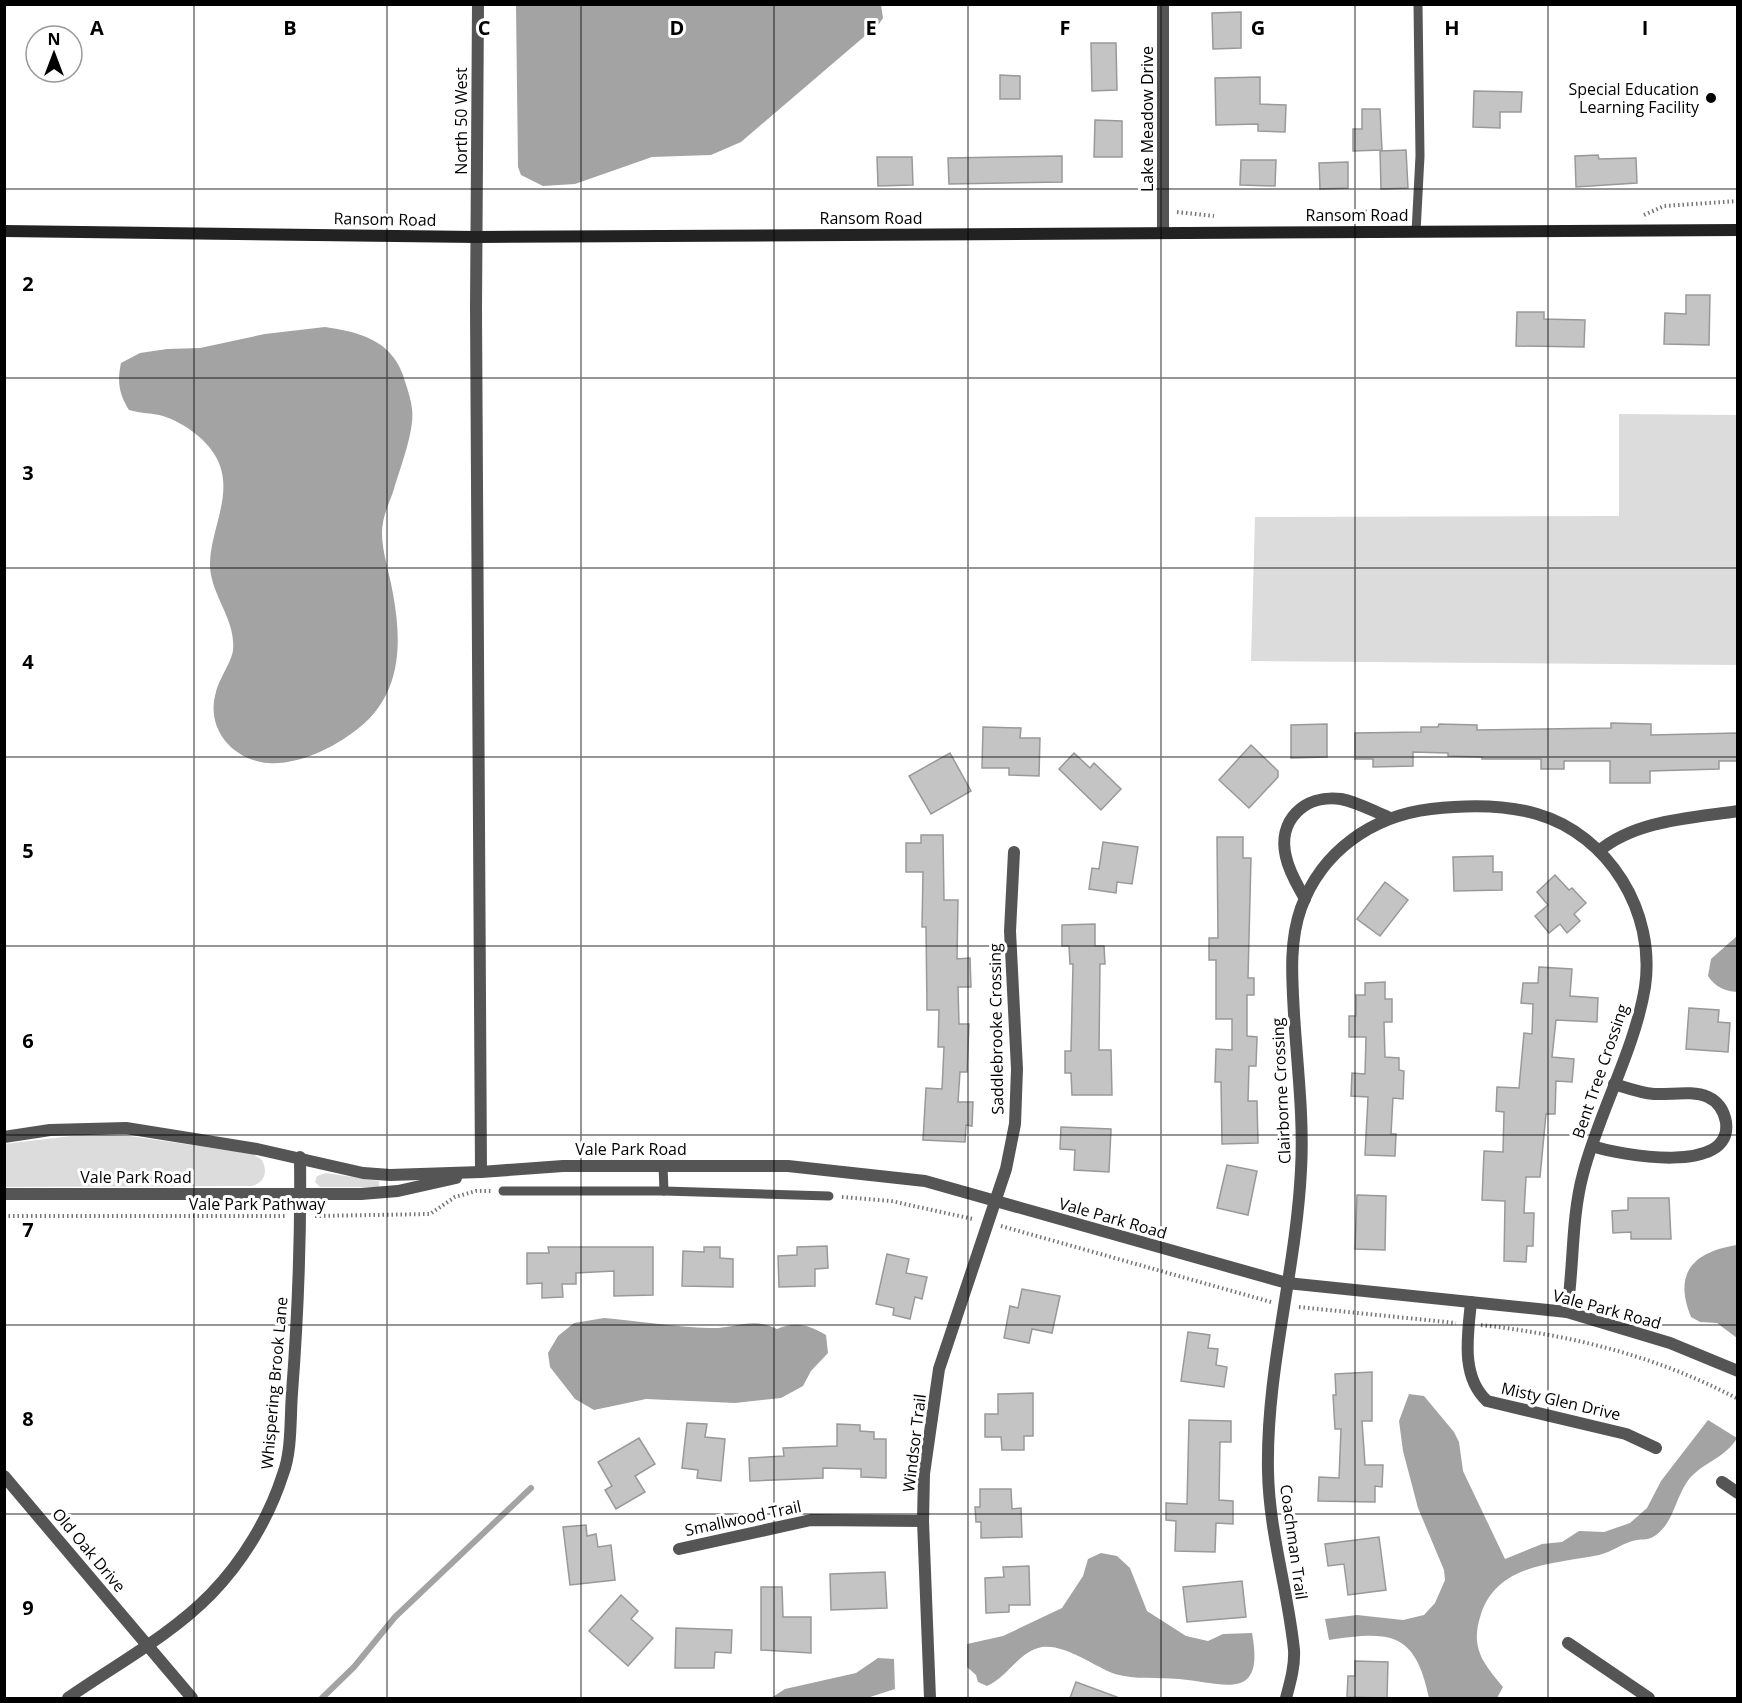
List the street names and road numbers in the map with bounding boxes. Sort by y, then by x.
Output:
street label: Lake Meadow Drive [1136,46,1158,192]
street label: North 50 West [450,67,472,175]
street label: Ransom Road [1306,204,1408,226]
street label: Ransom Road [333,207,437,231]
street label: Ransom Road [820,207,922,229]
street label: Saddlebrooke Crossing [984,943,1008,1115]
street label: Bent Tree Crossing [1567,1001,1633,1141]
street label: Clairborne Crossing [1266,1017,1296,1165]
street label: Vale Park Road [575,1138,687,1160]
street label: Vale Park Road [80,1166,192,1188]
street label: Vale Park Road [1056,1192,1170,1244]
street label: Vale Park Pathway [189,1193,326,1215]
street label: Vale Park Road [1550,1284,1664,1334]
street label: Whispering Brook Lane [256,1296,292,1470]
street label: Misty Glen Drive [1499,1377,1623,1425]
street label: Windsor Trail [897,1393,931,1493]
street label: Coachman Trail [1275,1483,1313,1601]
street label: Smallwood Trail [683,1495,803,1541]
street label: Old Oak Drive [47,1503,131,1597]

